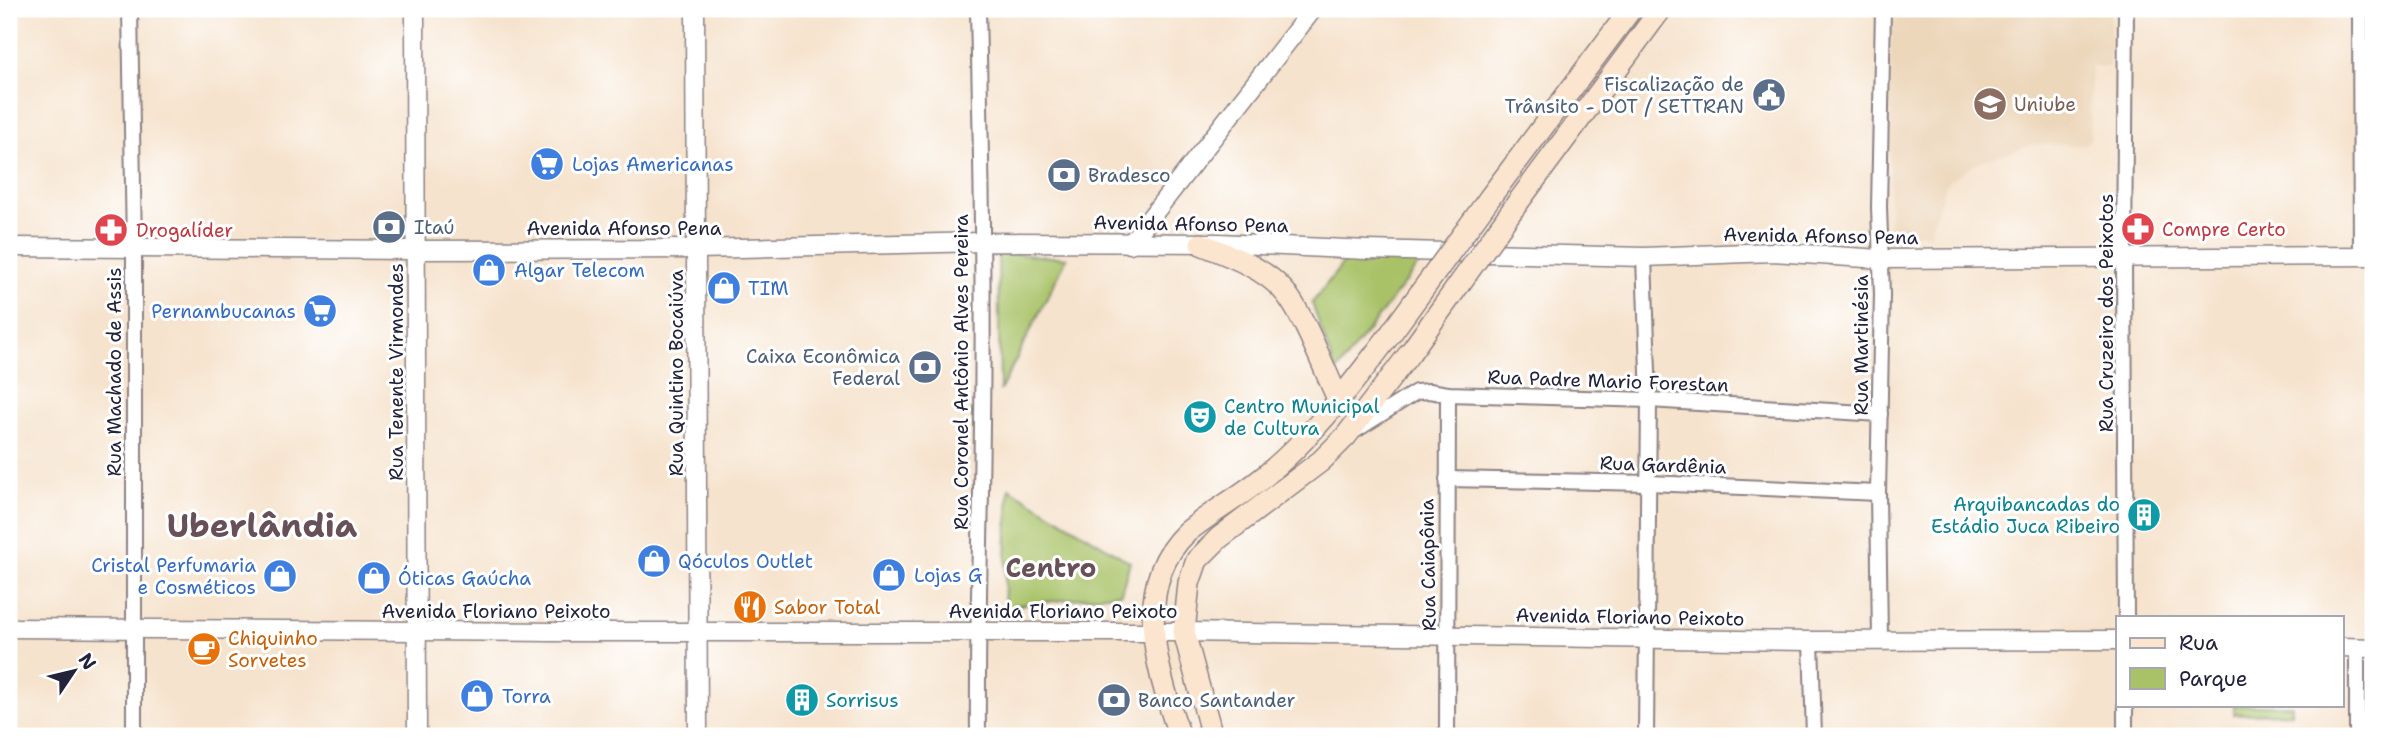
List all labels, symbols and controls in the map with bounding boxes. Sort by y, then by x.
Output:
place label: Fiscalização de Trânsito - DOT / SETTRAN [1505,72,1744,119]
public building icon: Fiscalização de Trânsito - DOT / SETTRAN [1750,76,1788,114]
school or university icon: Uniube [1971,85,2009,123]
place label: Uniube [2014,92,2076,117]
supermarket icon: Lojas Americanas [528,145,566,183]
place label: Lojas Americanas [572,152,734,177]
bank icon: Bradesco [1045,156,1083,194]
place label: Bradesco [1088,163,1171,188]
street label: Rua Cruzeiro dos Peixotos [2094,194,2119,432]
bank icon: Itaú [370,208,408,246]
street label: Avenida Afonso Pena [1093,210,1289,238]
pharmacy icon: Compre Certo [2119,210,2157,248]
pharmacy icon: Drogalíder [92,211,130,249]
street label: Rua Coronel Antônio Alves Pereira [949,214,974,530]
place label: Itaú [414,215,454,240]
street label: Avenida Afonso Pena [526,216,722,241]
place label: Compre Certo [2162,217,2286,242]
place label: Drogalíder [136,218,233,243]
street label: Avenida Afonso Pena [1723,222,1919,250]
shop icon: Algar Telecom [470,251,508,289]
place label: Algar Telecom [514,258,645,283]
street label: Rua Tenente Virmondes [384,263,409,481]
street label: Rua Machado de Assis [102,267,127,477]
street label: Rua Quintino Bocaiúva [664,269,689,476]
shop icon: TIM [705,269,743,307]
street label: Rua Martinésia [1849,274,1874,415]
place label: TIM [748,276,788,301]
supermarket icon: Pernambucanas [301,292,339,330]
place label: Pernambucanas [151,299,296,324]
place label: Caixa Econômica Federal [746,344,900,391]
bank icon: Caixa Econômica Federal [906,348,944,386]
street label: Rua Padre Mario Forestan [1487,364,1729,398]
place label: Centro Municipal de Cultura [1224,394,1380,441]
theatre icon: Centro Municipal de Cultura [1181,398,1219,436]
street label: Rua Gardênia [1599,450,1727,480]
place label: Arquibancadas do Estádio Juca Ribeiro [1931,492,2120,539]
building icon: Arquibancadas do Estádio Juca Ribeiro [2125,496,2163,534]
street label: Rua Caiapônia [1414,498,1442,631]
district label: Uberlândia [167,503,358,548]
shop icon: Qóculos Outlet [635,542,673,580]
place label: Qóculos Outlet [678,549,813,574]
district label: Centro [1006,550,1096,585]
place label: Cristal Perfumaria e Cosméticos [91,553,256,600]
shop icon: Lojas G [870,556,908,594]
shop icon: Cristal Perfumaria e Cosméticos [261,557,299,595]
shop icon: Óticas Gaúcha [355,559,393,597]
place label: Lojas G [914,563,982,588]
place label: Óticas Gaúcha [398,565,531,591]
restaurant icon: Sabor Total [731,588,769,626]
place label: Sabor Total [774,595,881,620]
street label: Avenida Floriano Peixoto [382,599,611,624]
street label: Avenida Floriano Peixoto [949,599,1178,624]
street label: Avenida Floriano Peixoto [1515,603,1745,631]
legend [2116,616,2344,706]
place label: Chiquinho Sorvetes [228,626,318,673]
text: Rua [2179,629,2218,657]
cafe icon: Chiquinho Sorvetes [185,630,223,668]
north arrow [38,636,108,706]
text: N [73,648,102,675]
text: Parque [2179,665,2248,693]
shop icon: Torra [458,677,496,715]
building icon: Sorrisus [783,681,821,719]
bank icon: Banco Santander [1095,681,1133,719]
place label: Torra [502,684,551,709]
place label: Sorrisus [826,688,899,713]
place label: Banco Santander [1138,688,1296,713]

